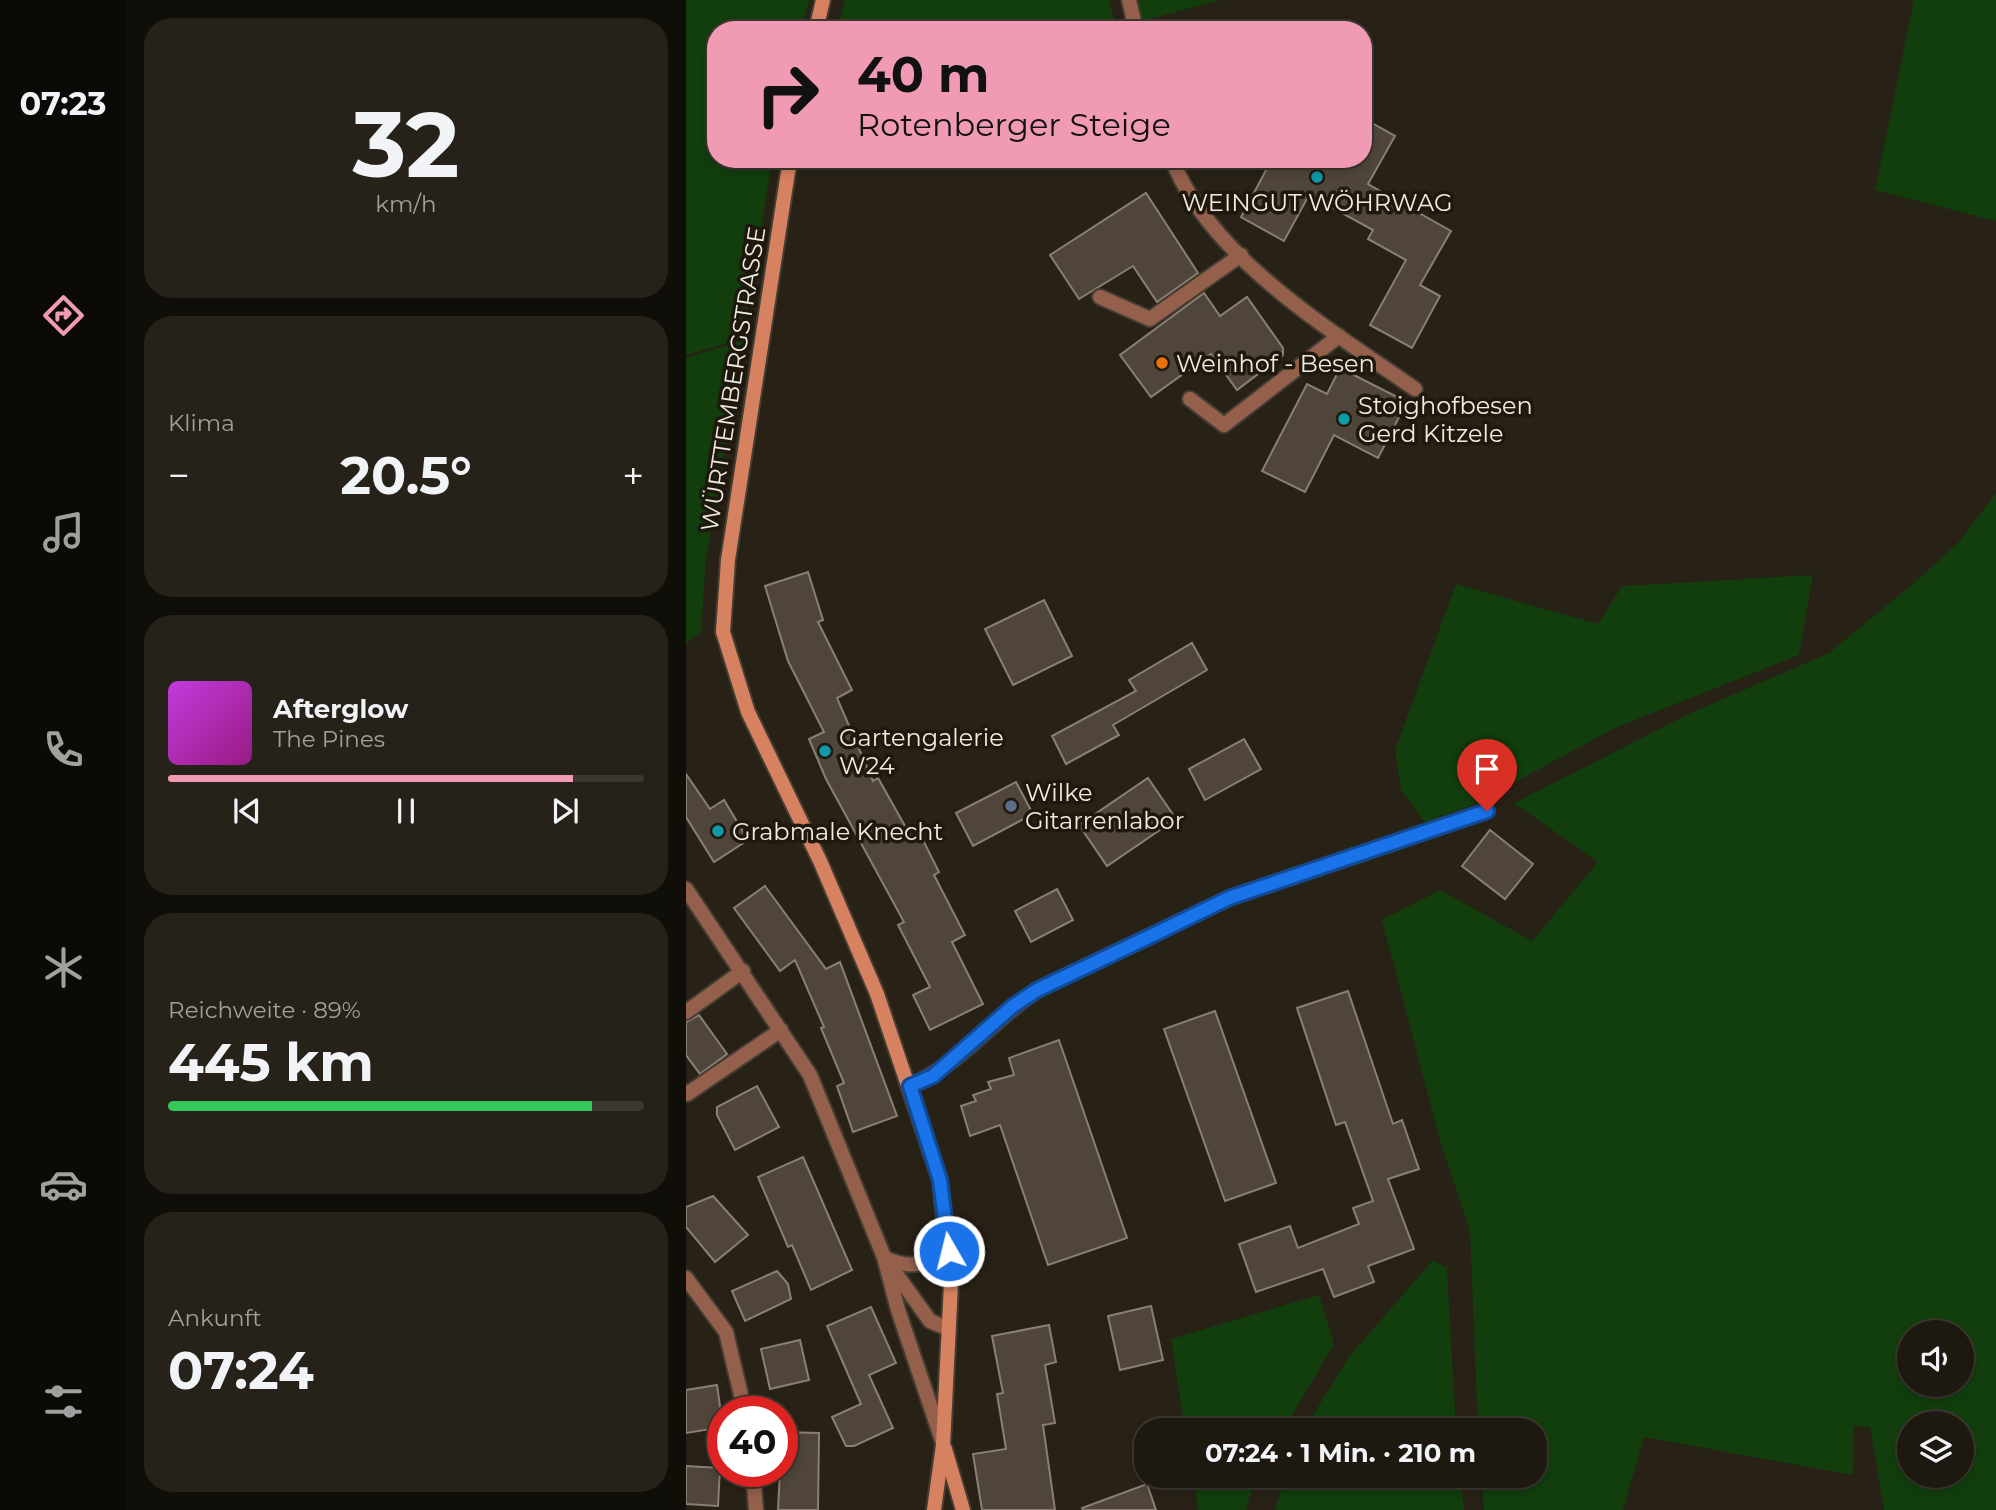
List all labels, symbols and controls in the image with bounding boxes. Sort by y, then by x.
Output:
text: 40 m [857,45,989,104]
icon: right [742,49,833,140]
text: 07:23 [19,84,107,123]
text: 32 [352,89,460,200]
text: Rotenberger Steige [857,105,1171,144]
marker: WEINGUT WÖHRWAG [1309,169,1325,185]
place label: WEINGUT WÖHRWAG [1182,188,1452,217]
text: km/h [375,190,437,218]
street label: WÜRTTEMBERGSTRASSE [695,225,771,533]
icon: directions [39,291,88,340]
place label: Weinhof - Besen [1176,349,1375,378]
marker: Weinhof - Besen [1154,355,1170,371]
place label: Stoighofbesen Gerd Kitzele [1358,391,1533,448]
text: Klima [168,409,235,437]
marker: Stoighofbesen Gerd Kitzele [1336,411,1352,427]
text: 20.5° [340,444,472,507]
text: − [168,452,190,499]
text: + [622,452,644,499]
icon: music [39,508,88,557]
text: Afterglow [273,693,408,725]
place label: Gartengalerie W24 [839,723,1004,780]
icon: phone [39,725,88,774]
text: The Pines [273,725,385,753]
pin [1457,739,1517,811]
marker: Gartengalerie W24 [817,743,833,759]
icon: arrive [1468,750,1506,788]
place label: Wilke Gitarrenlabor [1025,778,1184,835]
icon: previous [228,792,266,830]
icon: pause [387,792,425,830]
icon: next [546,792,584,830]
marker: Wilke Gitarrenlabor [1003,798,1019,814]
place label: Grabmale Knecht [732,817,944,846]
marker: Grabmale Knecht [710,823,726,839]
icon: climate [39,943,88,992]
text: Reichweite · 89% [168,996,361,1024]
text: 445 km [168,1031,374,1094]
icon: car [39,1160,88,1209]
position arrow [912,1214,986,1288]
text: Ankunft [168,1304,262,1332]
map controls [1897,1320,1974,1488]
button: sound [1897,1320,1974,1397]
text: 07:24 [168,1339,314,1402]
icon: filters [39,1377,88,1426]
speed limit sign: 40 [707,1396,798,1487]
button: layers [1897,1411,1974,1488]
text: 07:24 · 1 Min. · 210 m [1205,1437,1476,1469]

